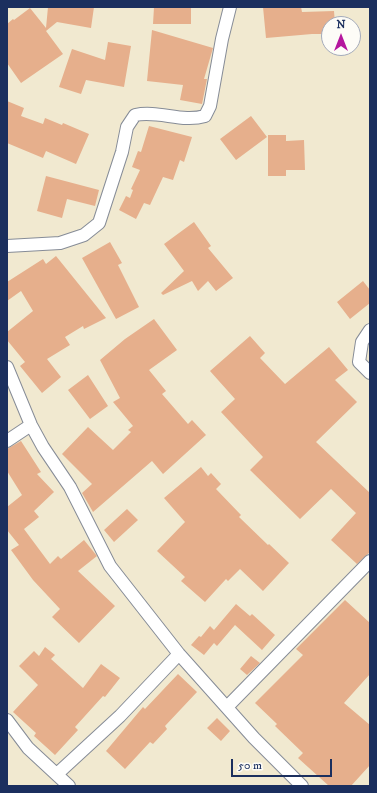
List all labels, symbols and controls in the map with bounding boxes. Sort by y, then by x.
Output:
north arrow [321,16,361,56]
text: N [336,18,346,32]
scale bar [233,751,334,777]
text: 50 m [238,758,262,773]

